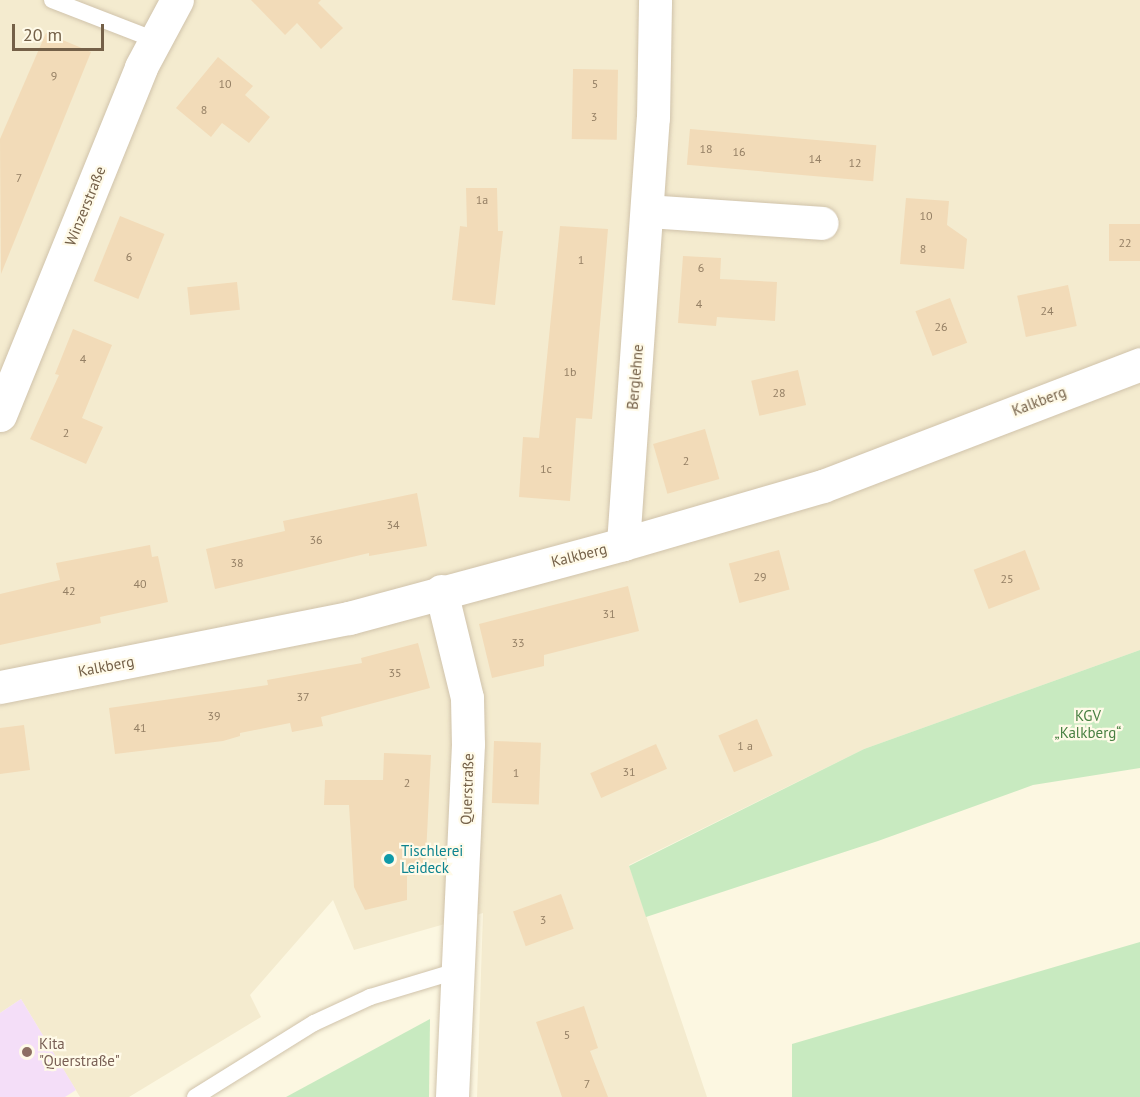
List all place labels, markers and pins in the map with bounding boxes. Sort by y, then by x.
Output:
place label: Tischlerei Leideck [401,841,463,876]
marker: Tischlerei Leideck [382,852,396,866]
place label: Kita "Querstraße" [39,1034,120,1069]
marker: Kita "Querstraße" [20,1045,34,1059]

